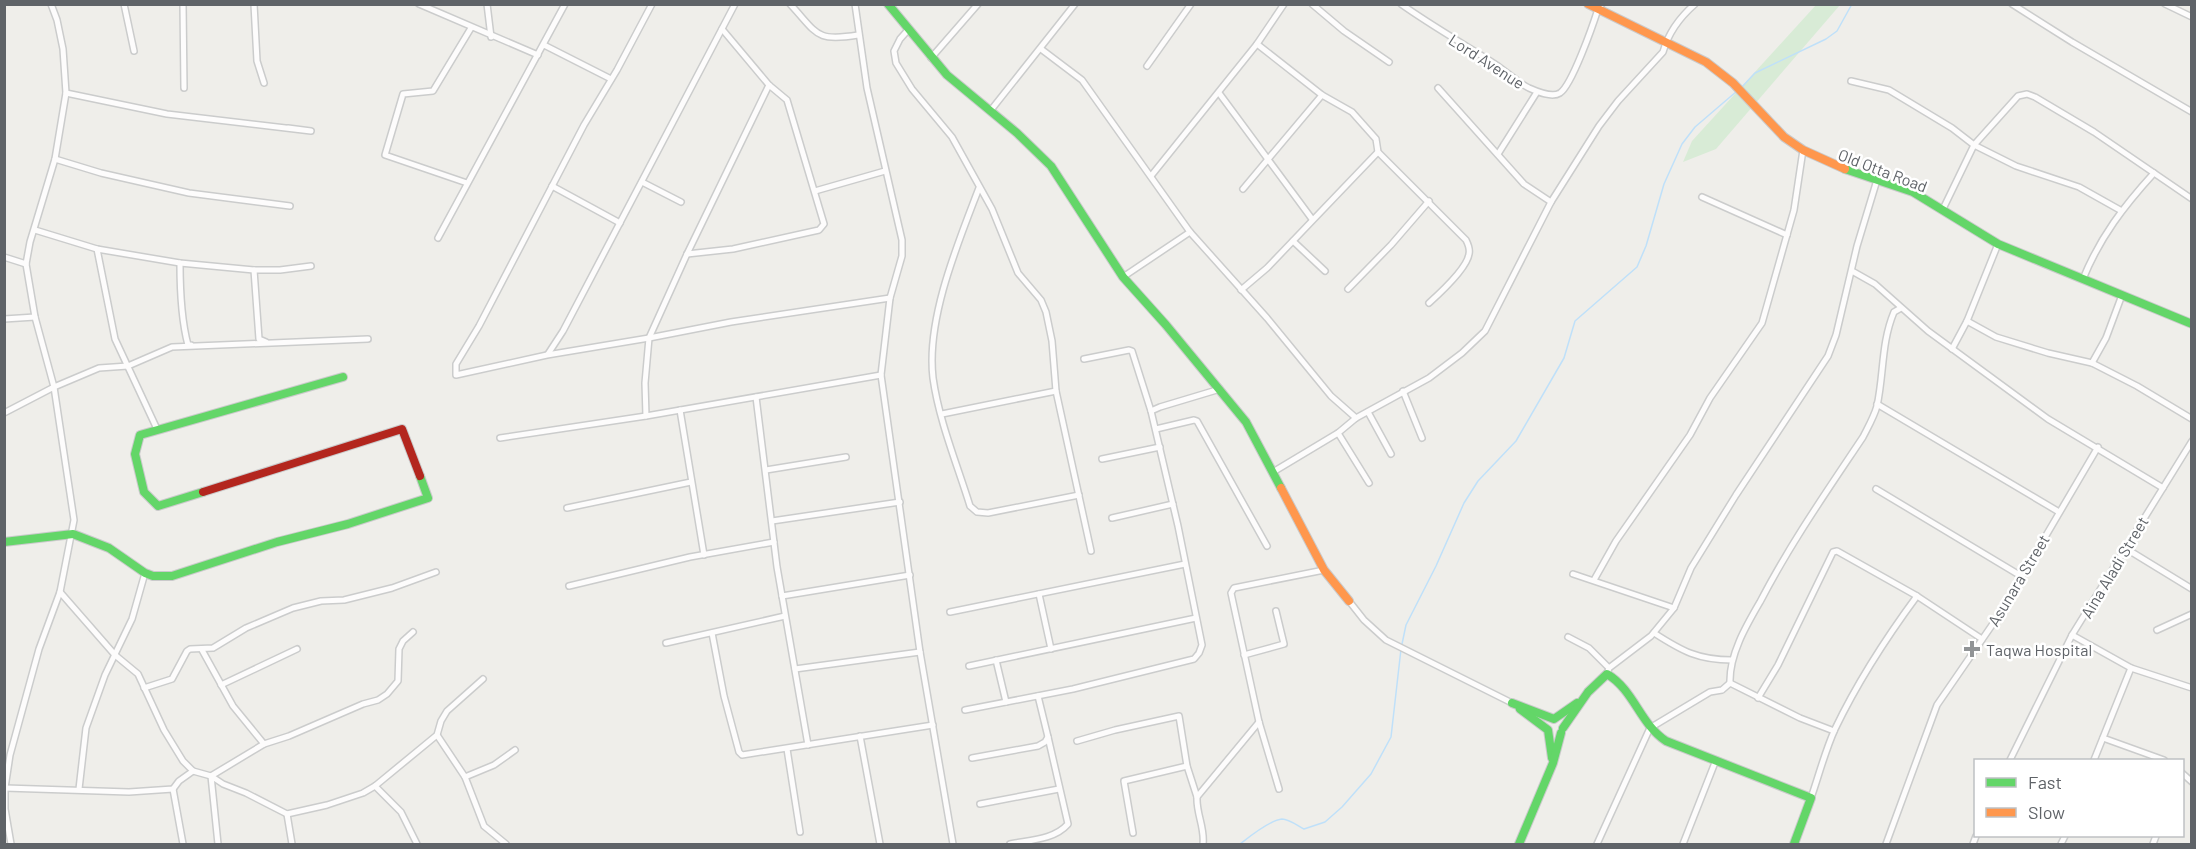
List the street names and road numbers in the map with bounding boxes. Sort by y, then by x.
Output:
street label: Lord Avenue [1446,30,1528,92]
street label: Old Otta Road [1836,144,1930,196]
street label: Aina Aladi Street [2076,513,2152,621]
street label: Asunara Street [1983,531,2053,629]

